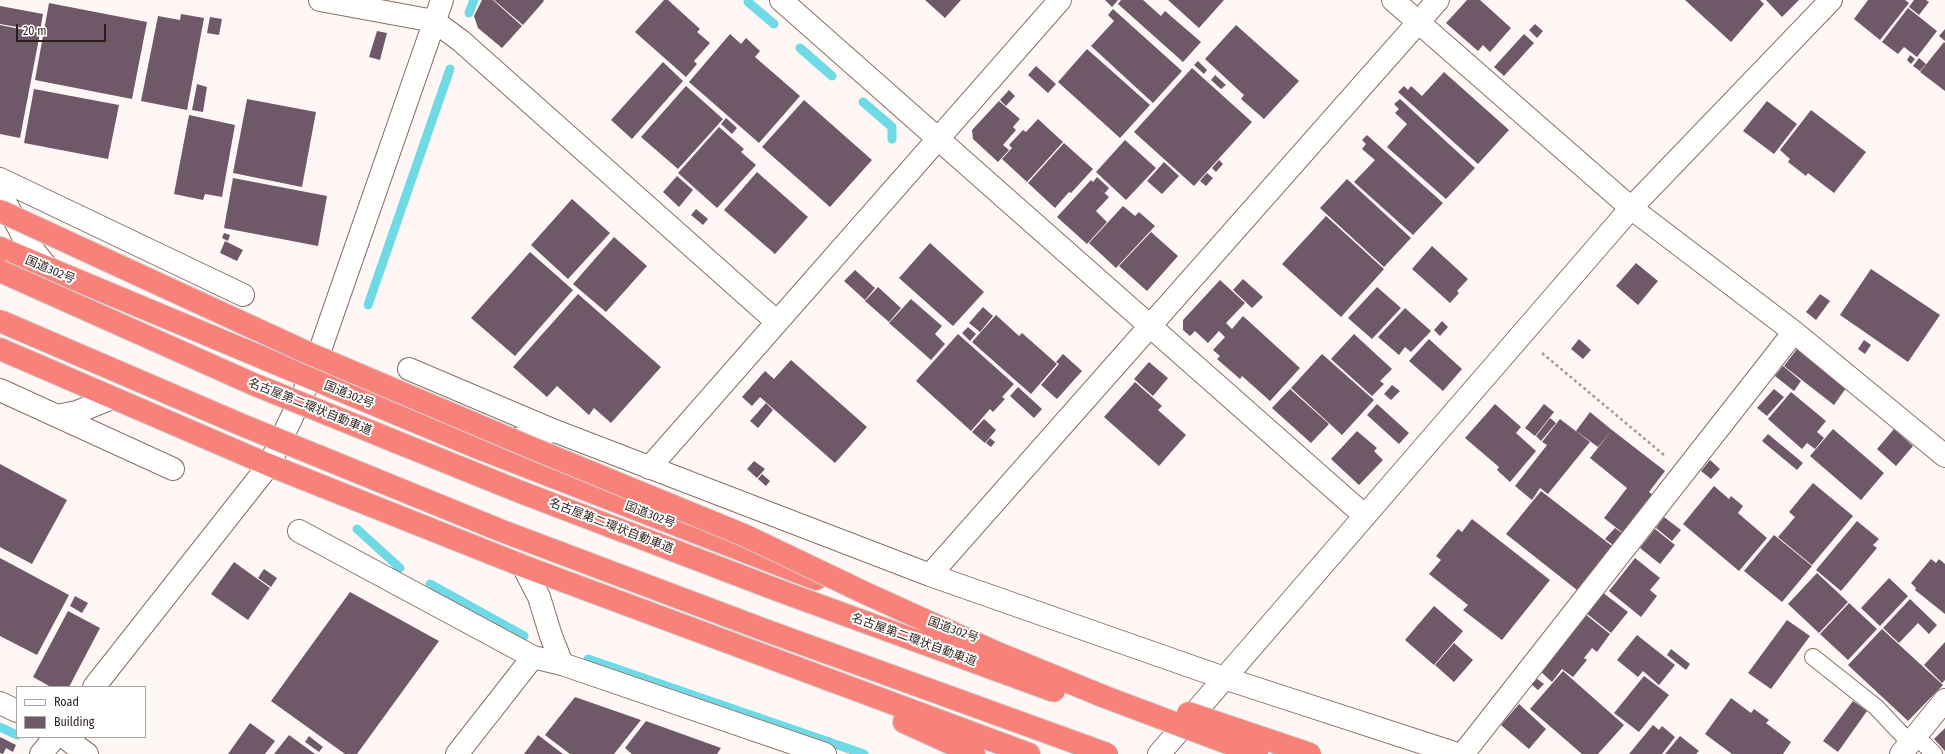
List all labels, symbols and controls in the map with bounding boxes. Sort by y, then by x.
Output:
scale bar [18,16,108,42]
text: 20 m [23,24,47,38]
street label: 国道302号 [23,253,77,287]
street label: 名古屋第二環状自動車道 [246,376,374,438]
street label: 国道302号 [322,378,376,412]
street label: 名古屋第二環状自動車道 [547,496,675,556]
street label: 国道302号 [623,499,677,531]
street label: 名古屋第二環状自動車道 [850,611,978,669]
street label: 国道302号 [926,614,980,646]
legend [16,686,146,738]
text: Road [54,695,79,709]
text: Building [54,715,94,729]

